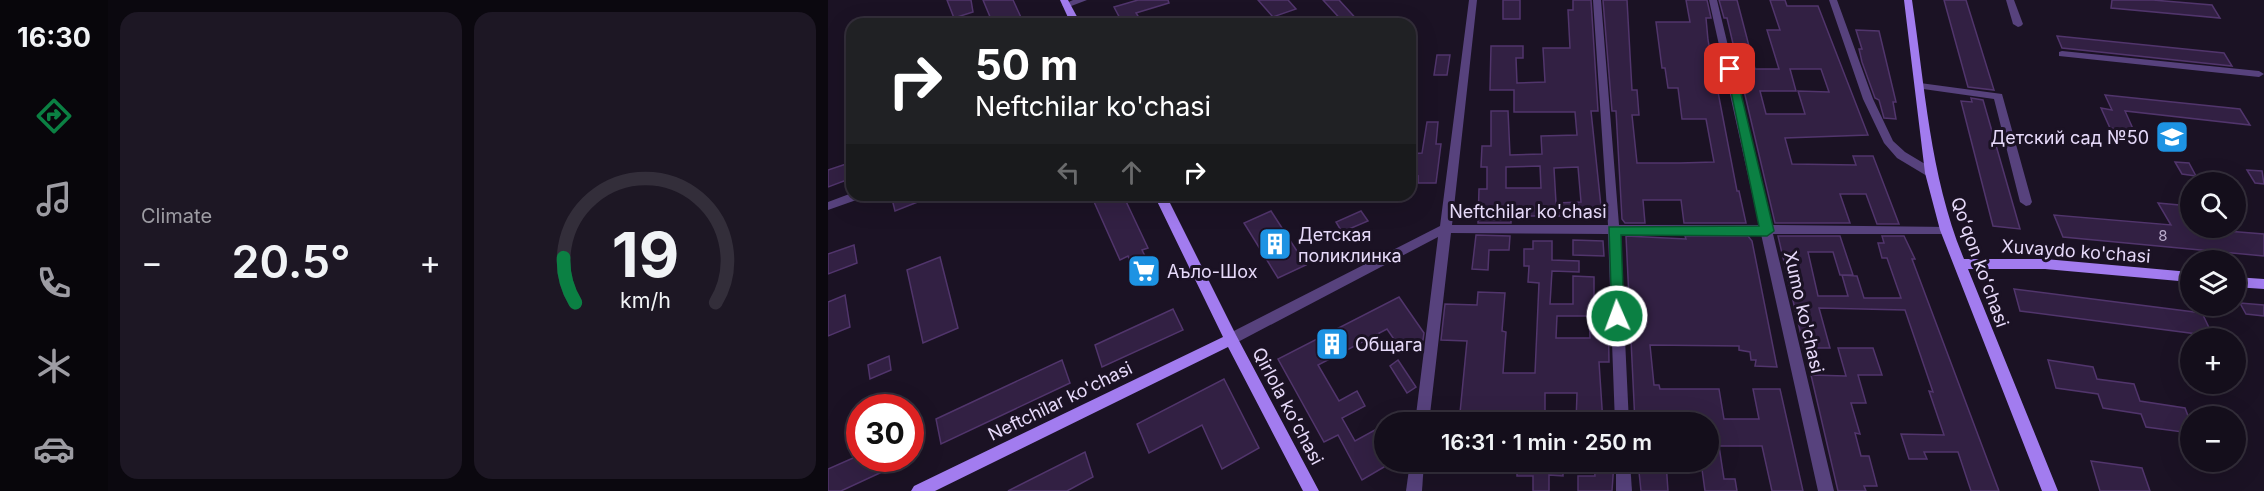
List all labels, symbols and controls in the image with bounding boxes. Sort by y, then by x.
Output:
text: 16:30 [17,21,91,54]
text: 50 m [975,39,1078,90]
icon: right [876,42,954,120]
pin [1704,43,1755,94]
icon: arrive [1713,52,1746,85]
text: Neftchilar ko'chasi [975,90,1211,123]
icon: directions [33,95,75,137]
school or university icon: Детский сад №50 [2154,119,2190,155]
place label: Детский сад №50 [1990,127,2149,148]
icon: left [1052,156,1085,189]
icon: ahead [1115,156,1148,189]
icon: right [1178,156,1211,189]
map controls [2180,172,2246,472]
button: search [2180,172,2246,238]
icon: music [33,178,75,220]
street label: Qoʻqon koʻchasi [1947,194,2013,330]
street label: Neftchilar ko'chasi [1449,201,1607,222]
text: Climate [141,204,212,228]
text: 19 [611,217,679,292]
place label: Детская поликлинка [1298,224,1402,266]
building icon: Детская поликлинка [1257,226,1293,262]
house number: 8 [2158,226,2168,245]
text: 20.5° [231,234,351,289]
street label: Xuvaydo ko'chasi [2001,235,2151,267]
text: − [141,242,163,282]
text: + [419,242,441,282]
street label: Xumo ko'chasi [1780,249,1828,375]
button: layers [2180,250,2246,316]
supermarket icon: Аъло-Шох [1126,253,1162,289]
place label: Аъло-Шох [1167,261,1258,282]
icon: phone [33,262,75,304]
position arrow [1585,284,1649,348]
text: km/h [620,287,670,313]
building icon: Общага [1314,326,1350,362]
button: + [2180,328,2246,394]
place label: Общага [1355,334,1423,355]
street label: Qirlola koʻchasi [1248,344,1328,468]
icon: climate [33,345,75,387]
street label: Neftchilar ko'chasi [985,357,1135,445]
speed limit sign: 30 [846,394,924,472]
button: − [2180,406,2246,472]
icon: car [33,428,75,470]
text: 16:31 · 1 min · 250 m [1441,429,1652,455]

